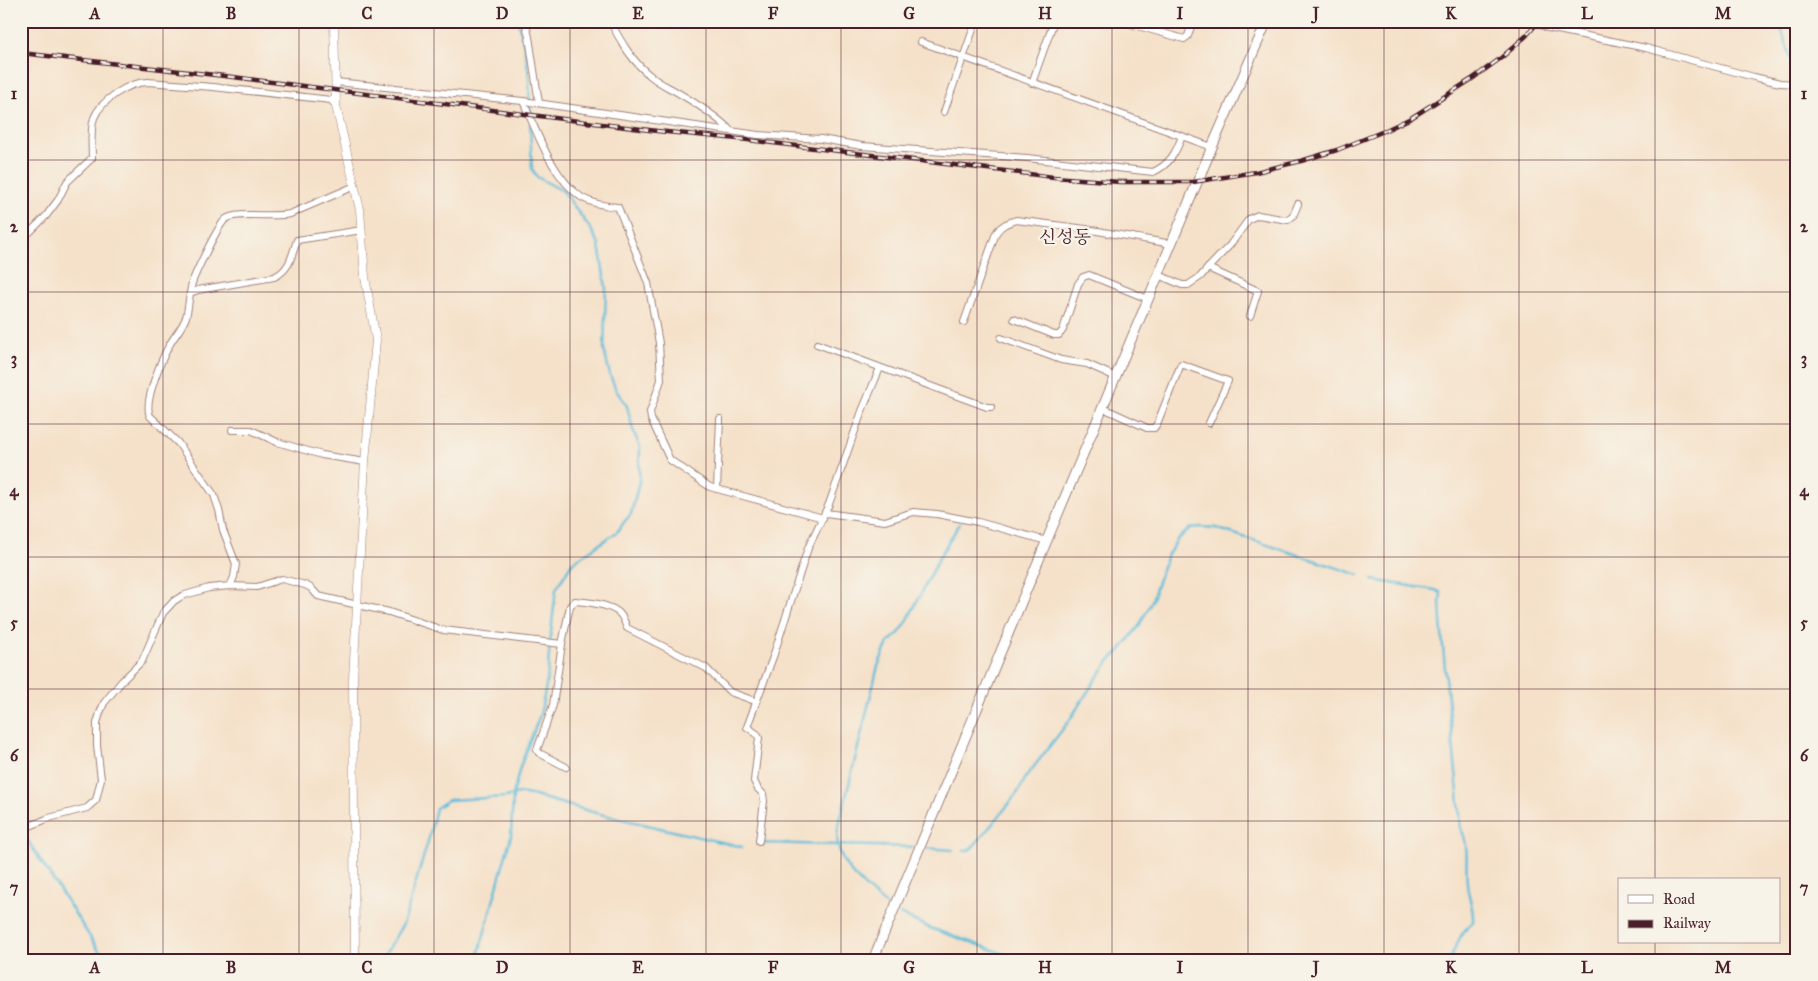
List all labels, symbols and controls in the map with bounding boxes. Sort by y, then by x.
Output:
text: A [89,4,101,23]
text: B [226,4,236,23]
text: C [362,4,373,23]
text: D [496,4,509,23]
text: E [632,4,644,23]
text: F [768,4,779,23]
text: G [903,4,915,23]
text: H [1038,4,1052,23]
text: I [1177,4,1184,23]
text: J [1311,4,1320,24]
text: K [1445,4,1457,23]
text: L [1581,4,1593,23]
text: M [1715,4,1732,23]
text: 1 [11,84,18,103]
text: 1 [1801,84,1808,103]
text: 2 [10,217,19,236]
text: 2 [1800,217,1809,236]
district label: 신성동 [1039,226,1091,248]
text: 3 [11,349,17,369]
text: 3 [1801,349,1807,369]
text: 4 [10,481,20,501]
text: 4 [1800,481,1810,501]
text: 5 [10,613,18,632]
text: 5 [1800,613,1808,632]
text: 6 [10,746,19,765]
text: 6 [1800,746,1809,765]
text: 7 [10,878,19,897]
legend [1618,878,1780,944]
text: 7 [1800,878,1809,897]
text: Road [1663,890,1695,908]
text: Railway [1663,914,1712,932]
text: A [89,958,101,977]
text: B [226,958,236,977]
text: C [362,958,373,977]
text: D [496,958,509,977]
text: E [632,958,644,977]
text: F [768,958,779,977]
text: G [903,958,915,977]
text: H [1038,958,1052,977]
text: I [1177,958,1184,977]
text: J [1311,958,1320,978]
text: K [1445,958,1457,977]
text: L [1581,958,1593,977]
text: M [1715,958,1732,977]

